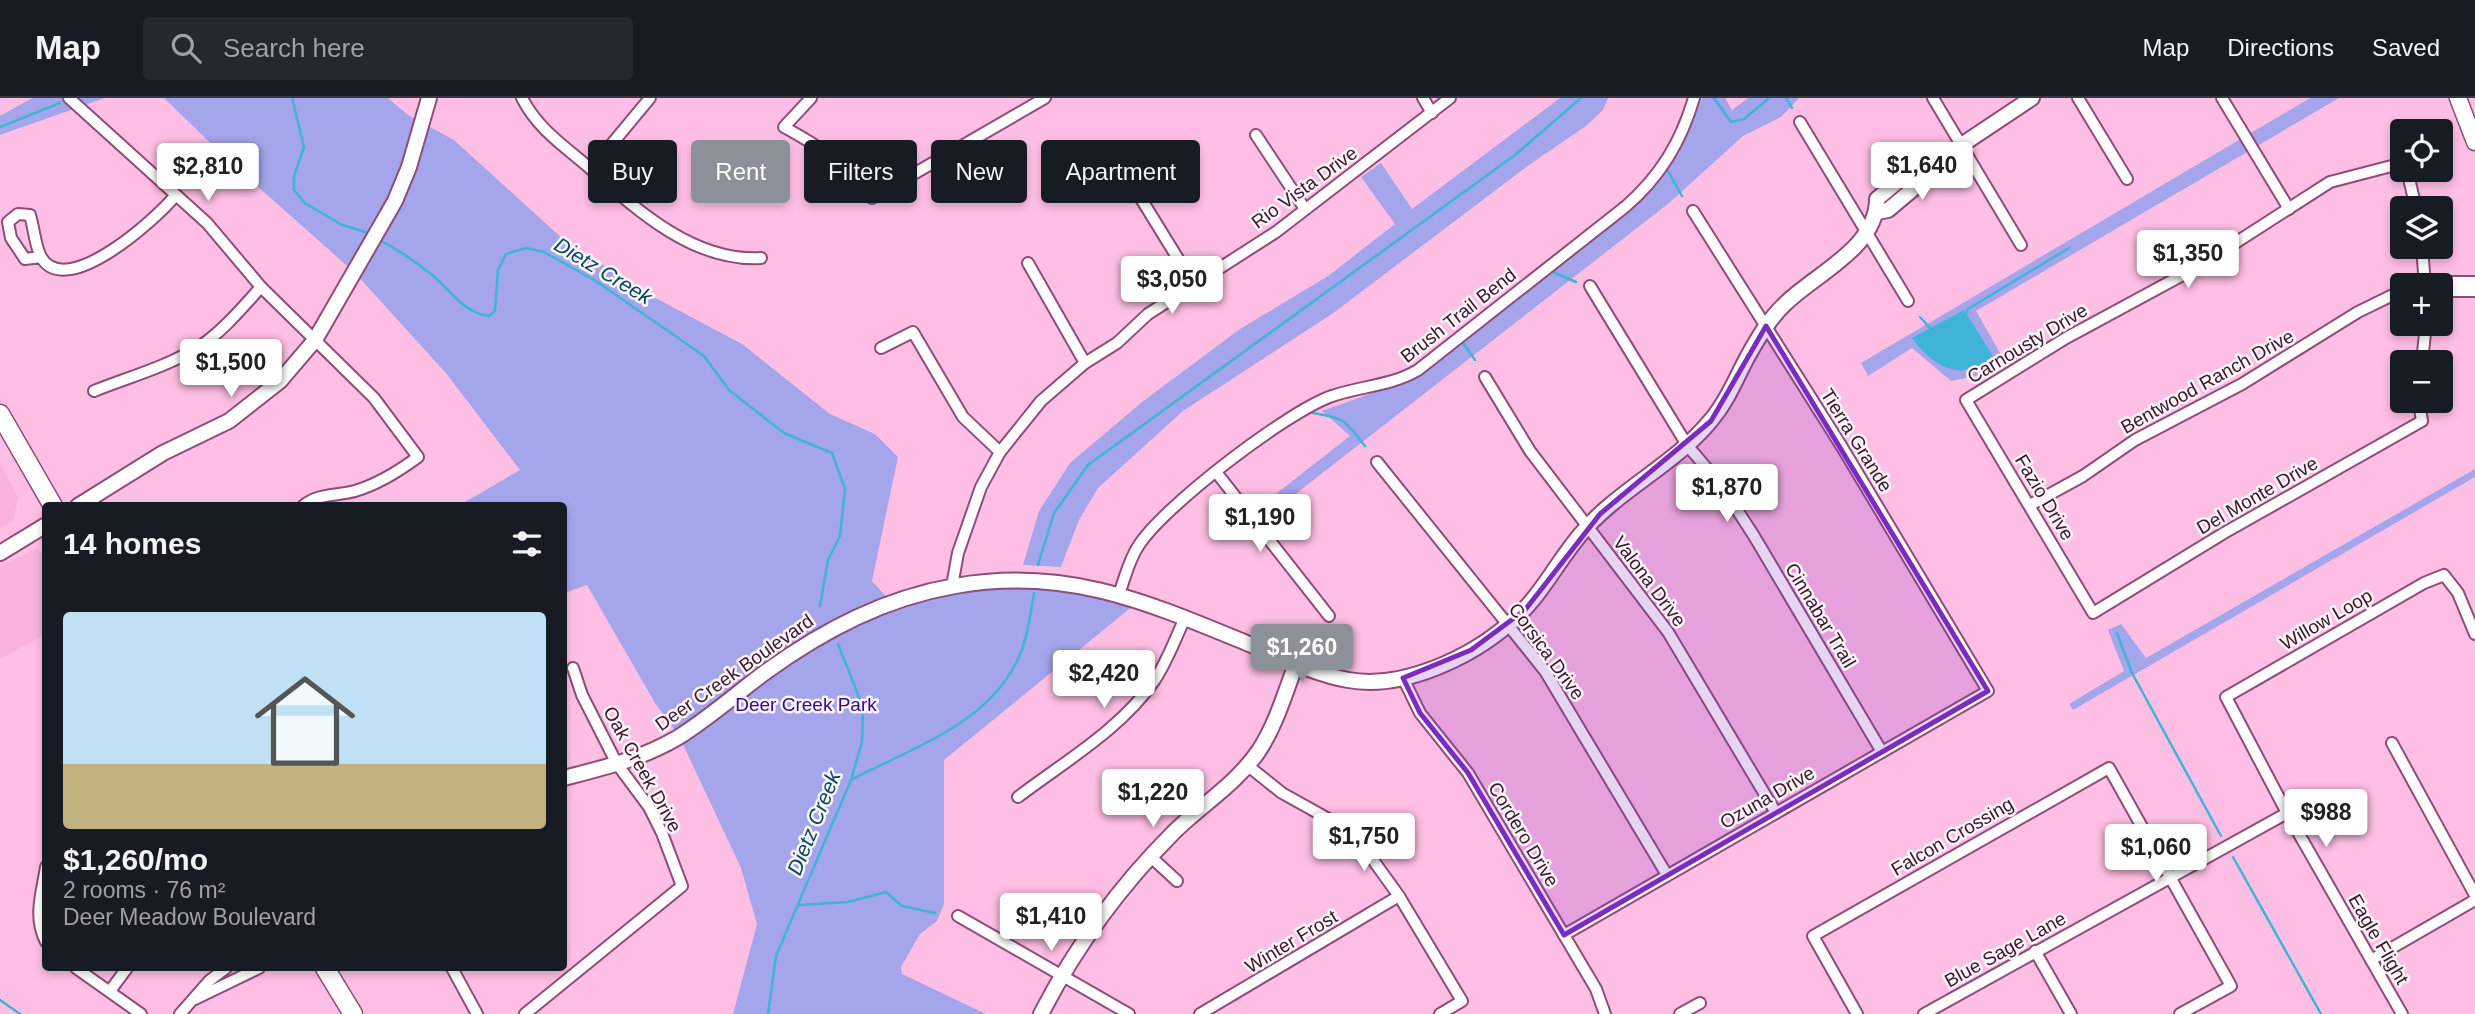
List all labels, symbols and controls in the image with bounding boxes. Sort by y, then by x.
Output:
search box [143,17,633,80]
text: Map [35,29,101,66]
icon: search [167,29,205,67]
text: Search here [223,33,365,63]
text: Map [2143,34,2189,61]
text: Directions [2227,34,2334,61]
text: Saved [2372,34,2440,61]
map controls [2390,119,2453,413]
button: locate [2390,119,2453,182]
chip: Buy [588,140,677,203]
chip: Rent [691,140,790,203]
chip: Filters [804,140,917,203]
chip: New [931,140,1027,203]
chip: Apartment [1041,140,1200,203]
street label: Rio Vista Drive [1247,142,1361,233]
pin: $1,640 [1865,142,1979,202]
pin: $2,810 [151,144,265,203]
text: $1,640 [1887,152,1957,178]
text: $2,810 [173,153,243,179]
button: layers [2390,196,2453,259]
pin: $1,350 [2131,230,2245,290]
water label: Dietz Creek [550,232,657,309]
text: $1,350 [2153,240,2223,266]
pin: $3,050 [1115,256,1229,316]
street label: Brush Trail Bend [1396,264,1520,367]
text: $3,050 [1137,266,1207,292]
button: + [2390,273,2453,336]
street label: Carnousty Drive [1963,299,2091,388]
street label: Bentwood Ranch Drive [2117,325,2297,438]
pin: $1,500 [174,340,288,399]
text: $1,500 [196,349,266,375]
button: − [2390,350,2453,413]
street label: Tierra Grande [1817,385,1897,496]
street label: Fazio Drive [2011,451,2078,544]
street label: Del Monte Drive [2193,452,2321,539]
pin: $1,870 [1670,464,1784,524]
text: $1,870 [1692,474,1762,500]
pin: $1,190 [1203,494,1317,554]
text: $1,190 [1225,504,1295,530]
icon: filters [508,525,546,563]
text: 14 homes [63,527,201,560]
street label: Valona Drive [1609,532,1690,630]
street label: Cinnabar Trail [1781,559,1860,671]
street label: Willow Loop [2277,585,2376,654]
street label: Corsica Drive [1505,599,1589,704]
street label: Deer Creek Boulevard [651,610,817,735]
pin: $1,260 [1245,624,1359,684]
text: $1,260 [1267,634,1337,660]
pin: $2,420 [1047,650,1161,710]
icon: home [242,658,368,784]
text: $2,420 [1069,660,1139,686]
park label: Deer Creek Park [735,694,877,715]
street label: Oak Creek Drive [599,703,686,836]
street label: Ozuna Drive [1716,762,1818,833]
water label: Dietz Creek [782,766,845,878]
pin: $1,220 [1096,770,1210,829]
street label: Cordero Drive [1484,778,1563,890]
text: $1,220 [1118,779,1188,805]
pin: $988 [2285,790,2367,849]
street label: Falcon Crossing [1888,793,2017,880]
text: $988 [2300,799,2352,825]
pin: $1,750 [1307,814,1421,873]
text: $1,750 [1329,823,1399,849]
pin: $1,060 [2099,824,2213,884]
text: $1,060 [2121,834,2191,860]
text: $1,260/mo [63,843,208,876]
text: 2 rooms · 76 m² [63,877,225,903]
street label: Eagle Flight [2344,891,2413,989]
pin: $1,410 [994,894,1108,953]
text: $1,410 [1016,903,1086,929]
text: Deer Meadow Boulevard [63,904,316,930]
street label: Winter Frost [1242,905,1342,977]
street label: Blue Sage Lane [1941,907,2069,991]

